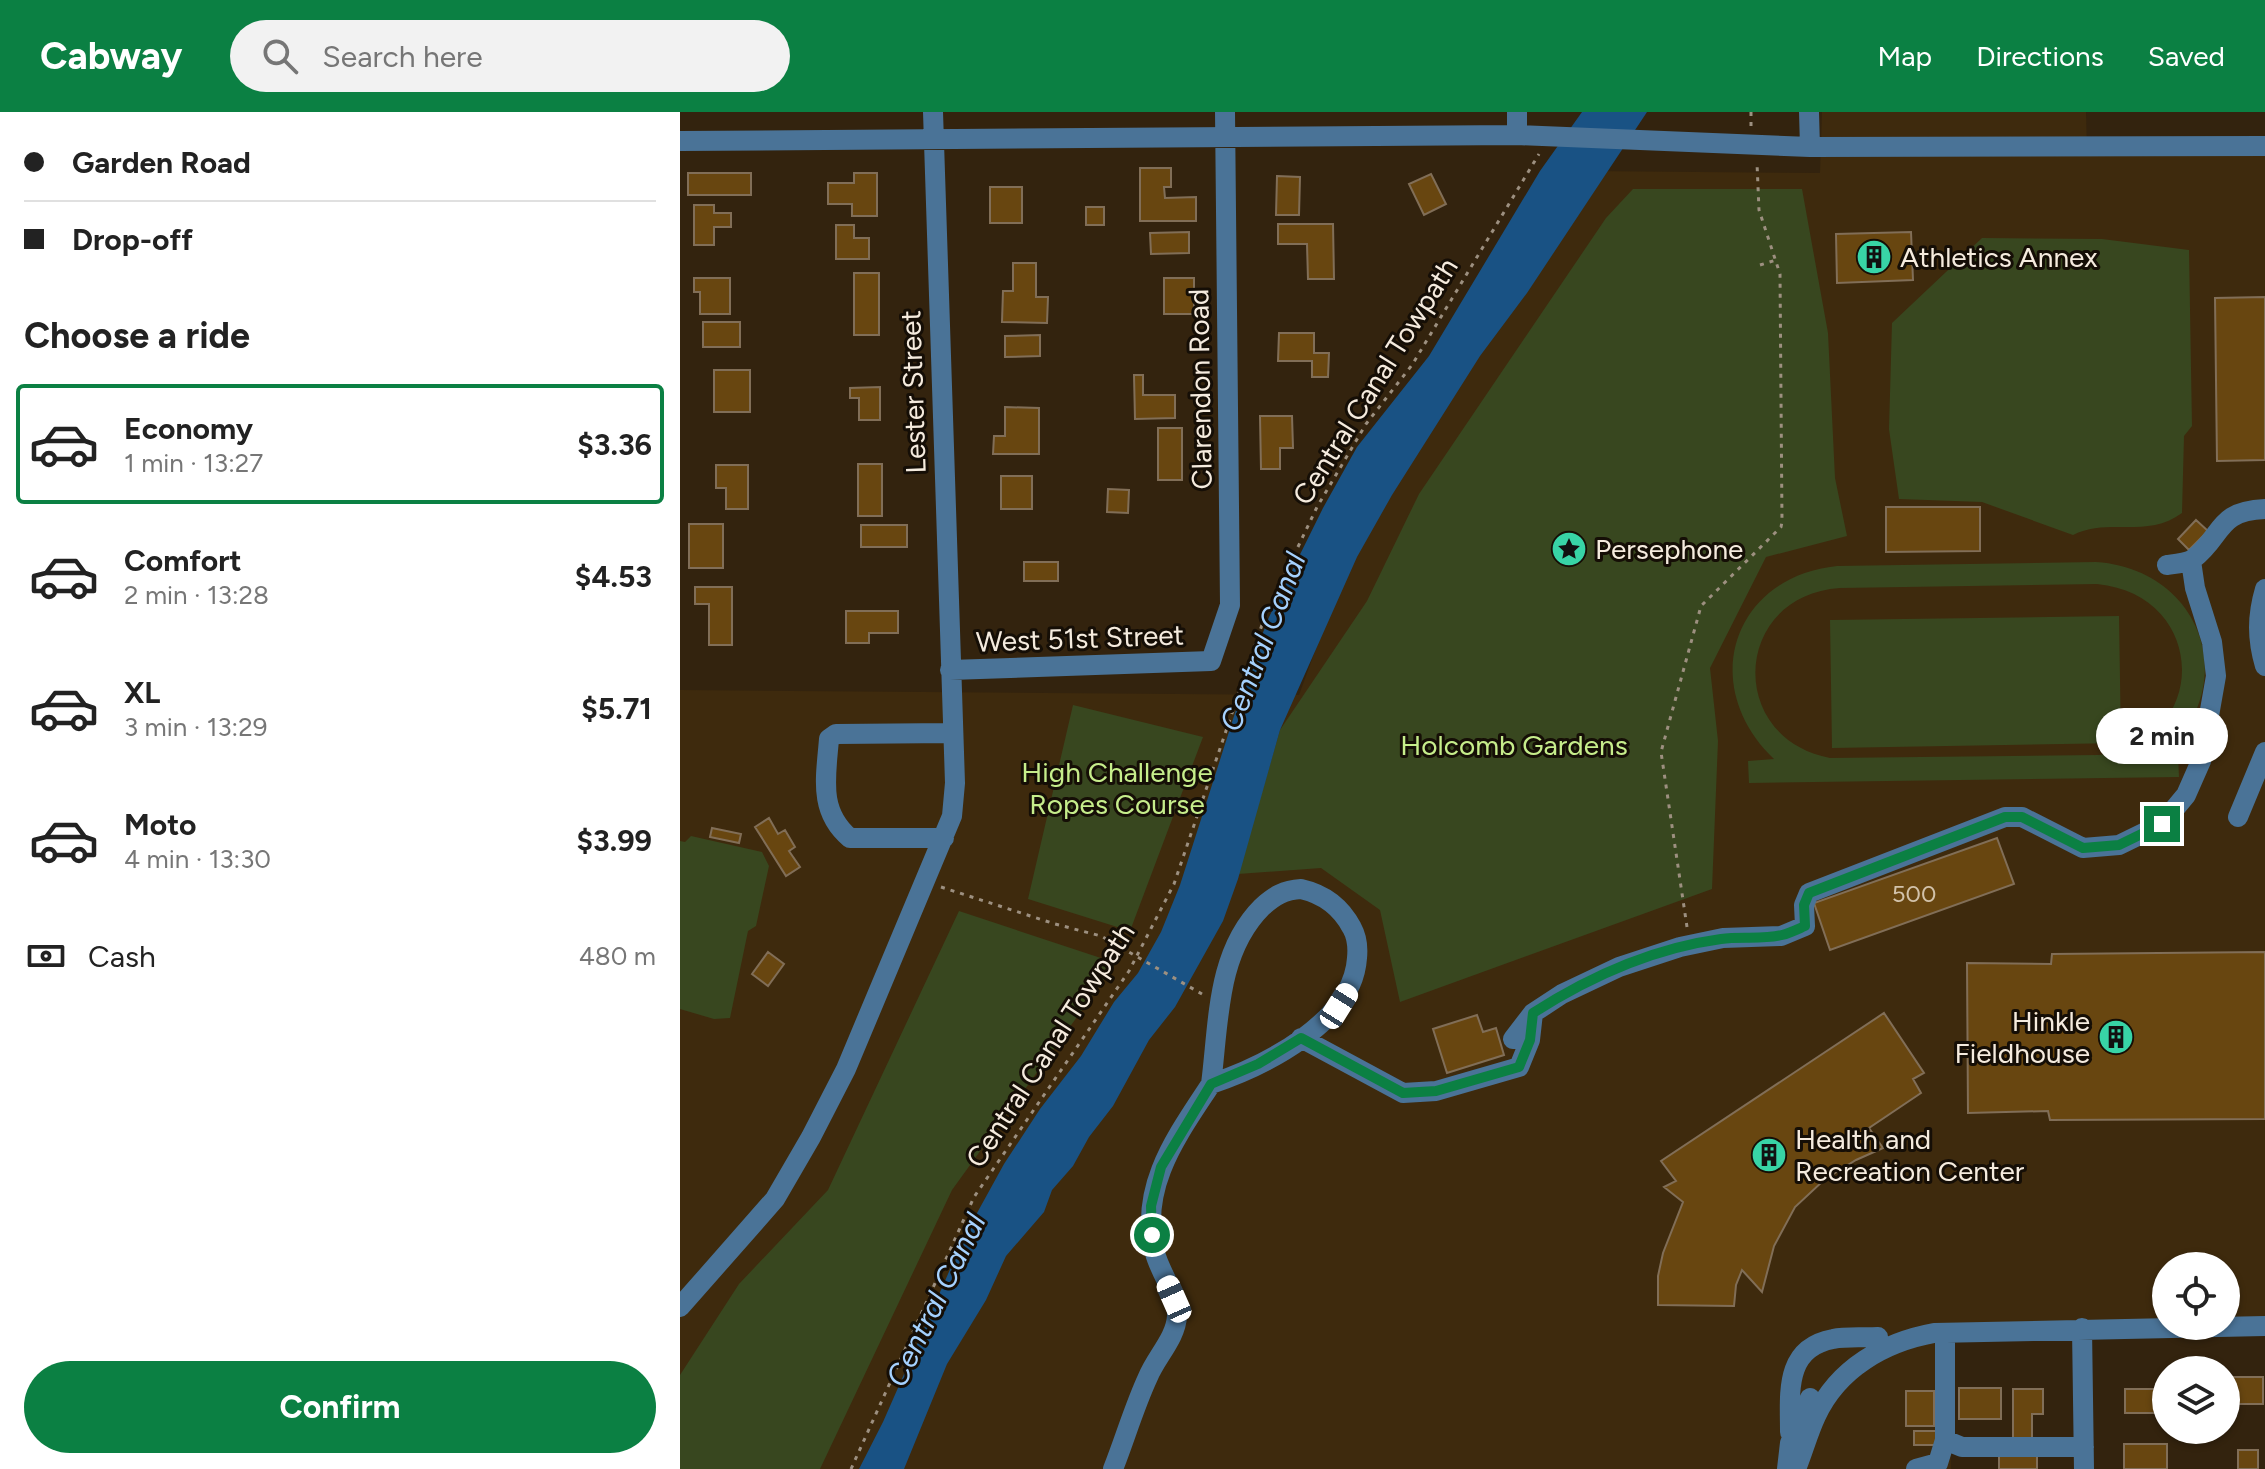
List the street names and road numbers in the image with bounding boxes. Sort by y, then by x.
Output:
street label: Central Canal Towpath [1285,251,1465,511]
street label: Clarendon Road [1181,288,1219,490]
street label: Lester Street [893,310,933,474]
street label: West 51st Street [975,617,1185,659]
street label: Central Canal Towpath [958,916,1142,1174]

